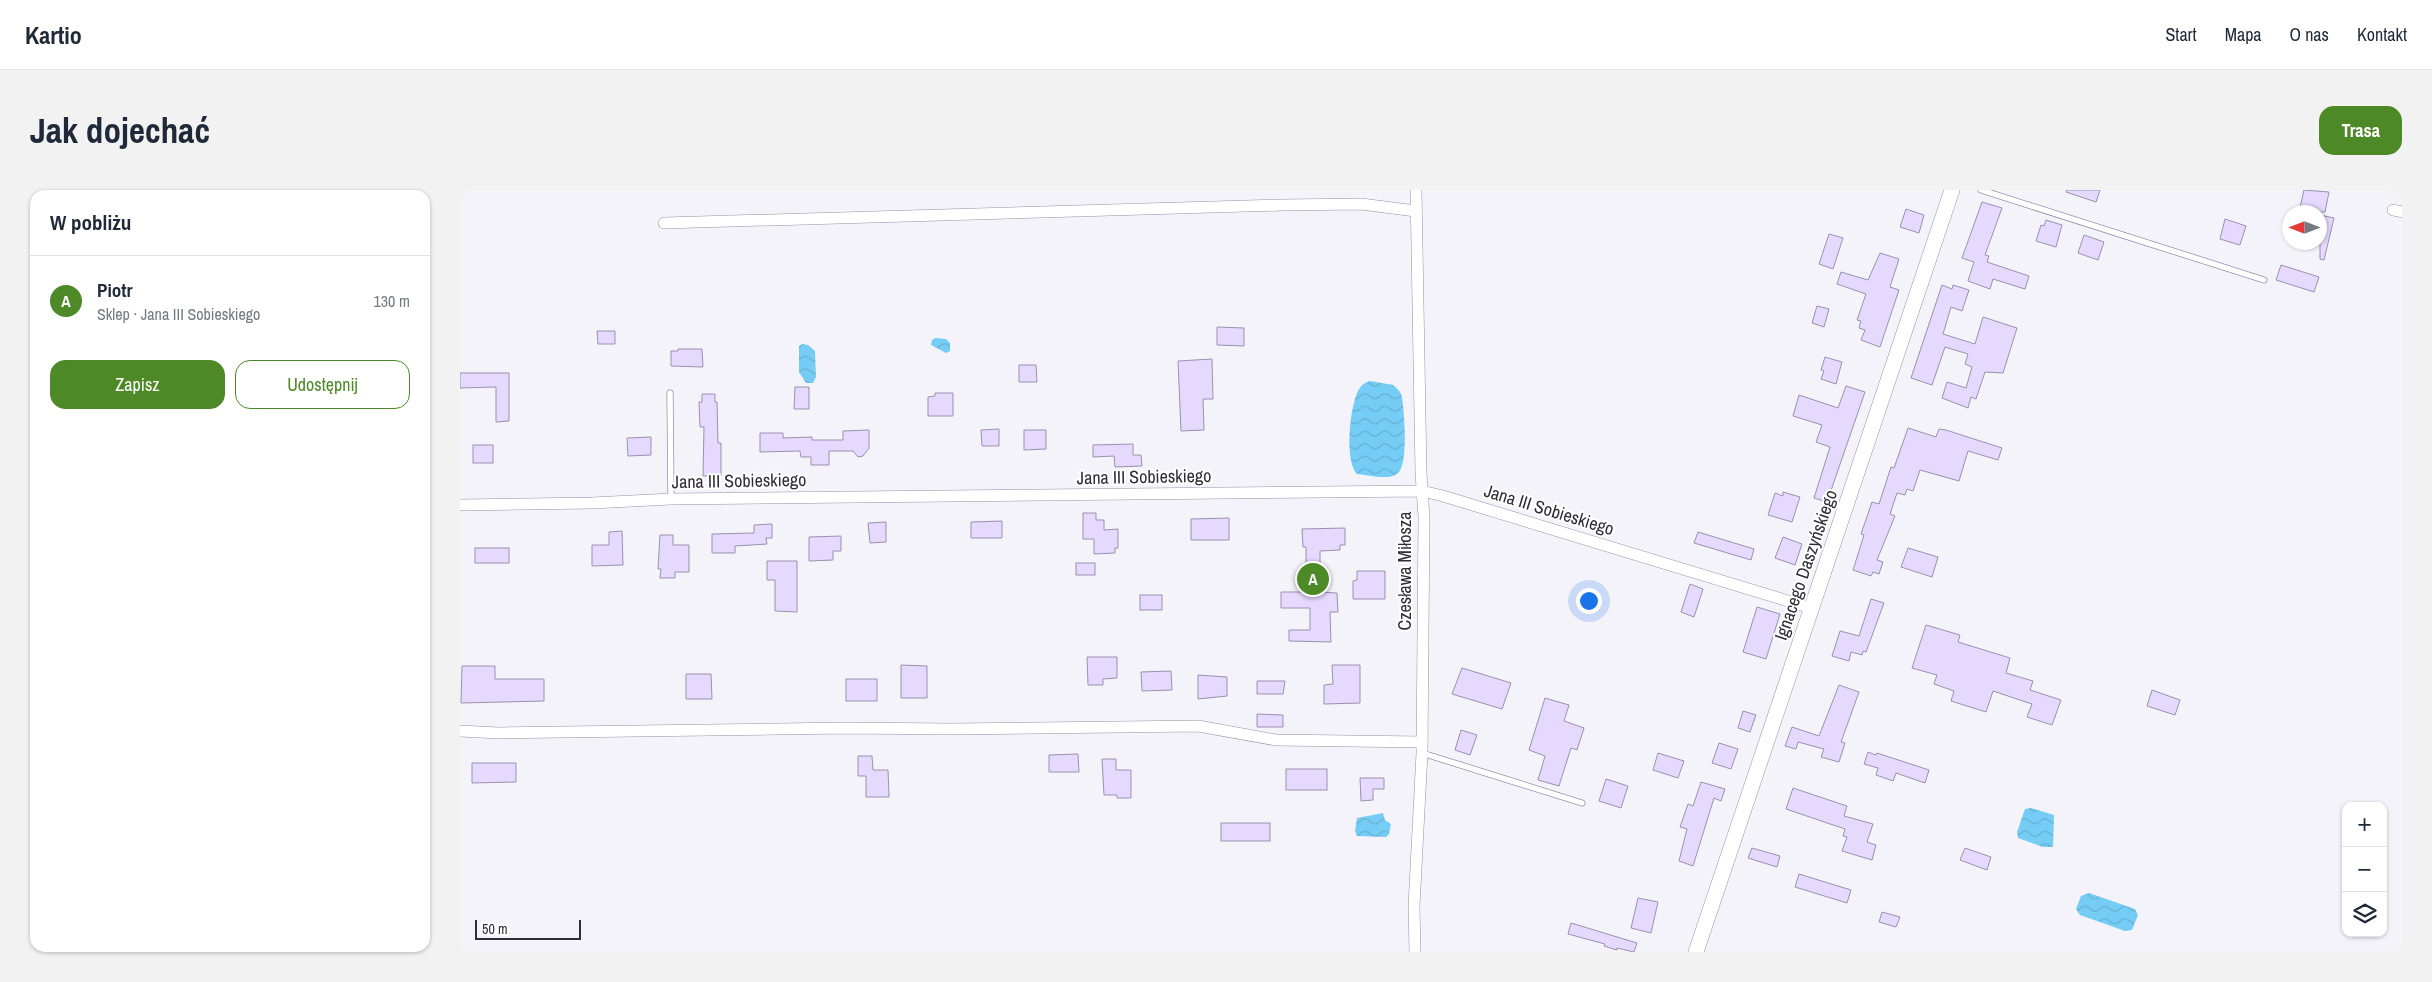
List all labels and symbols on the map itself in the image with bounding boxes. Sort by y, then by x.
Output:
north arrow [2282,205,2327,250]
street label: Jana III Sobieskiego [1076,463,1211,490]
street label: Jana III Sobieskiego [671,467,806,494]
street label: Jana III Sobieskiego [1481,478,1617,541]
street label: Ignacego Daszyńskiego [1768,486,1843,643]
street label: Czesława Miłosza [1392,512,1417,630]
pin: A [1297,560,1329,598]
your location [1576,588,1602,614]
scale bar [475,917,581,940]

